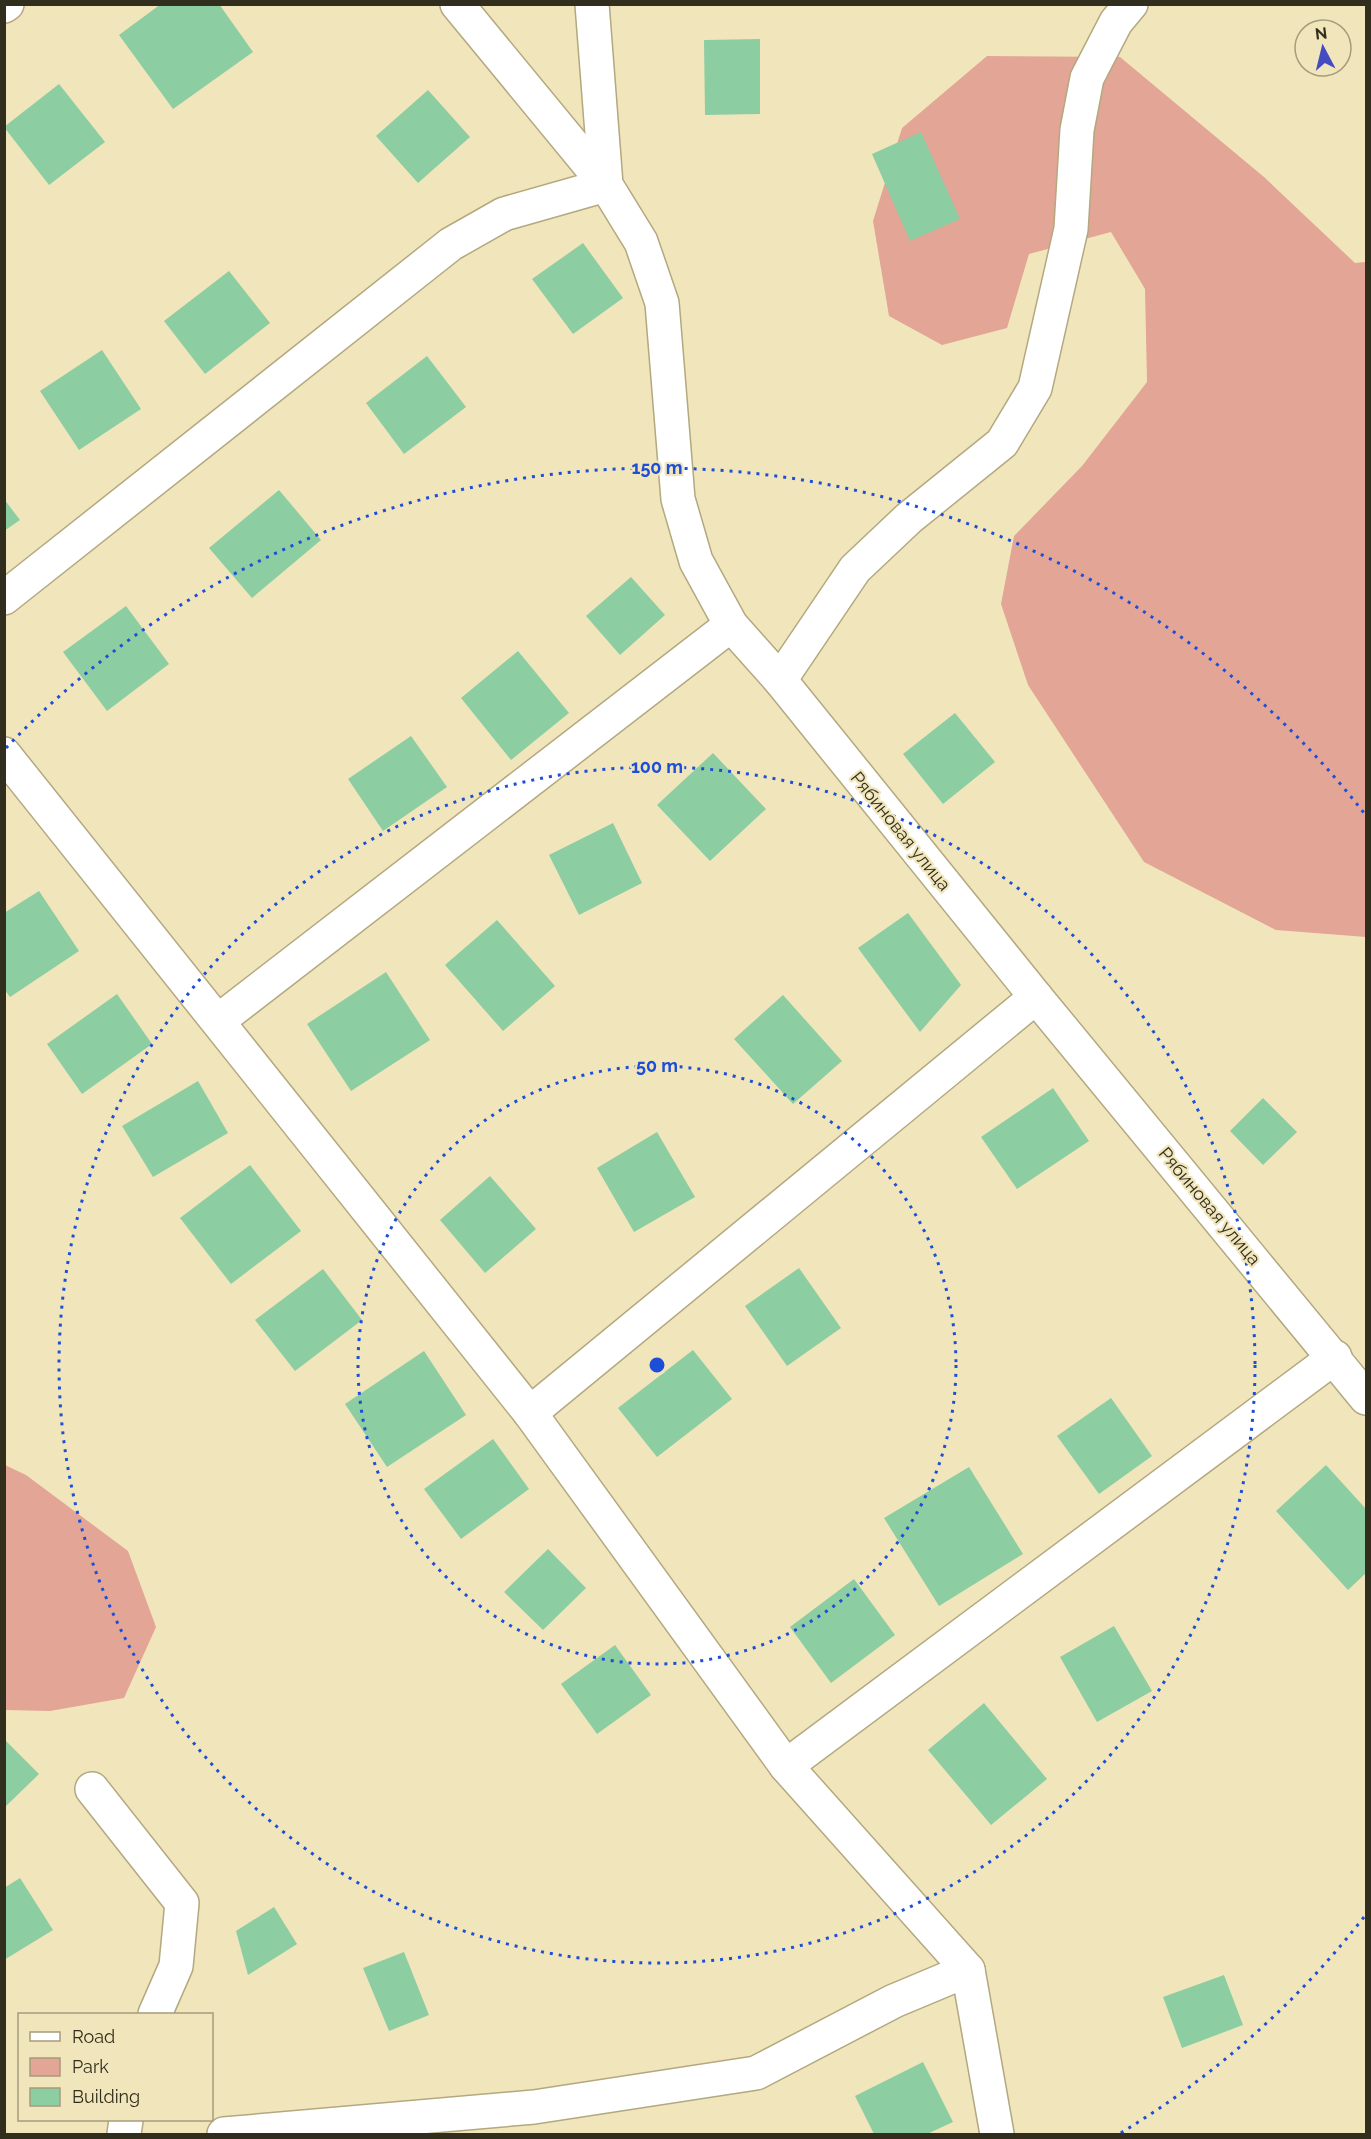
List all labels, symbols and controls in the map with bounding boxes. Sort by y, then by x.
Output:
north arrow [1293,18,1353,78]
text: N [1314,23,1328,44]
text: 150 m [632,457,683,478]
text: 100 m [631,756,683,777]
street label: Рябиновая улица [847,767,955,895]
text: 50 m [636,1055,678,1076]
street label: Рябиновая улица [1155,1143,1265,1269]
centre of rings [647,1355,667,1375]
legend [18,2013,213,2121]
text: Road [72,2026,115,2047]
text: Park [72,2056,109,2077]
text: Building [72,2086,140,2107]

